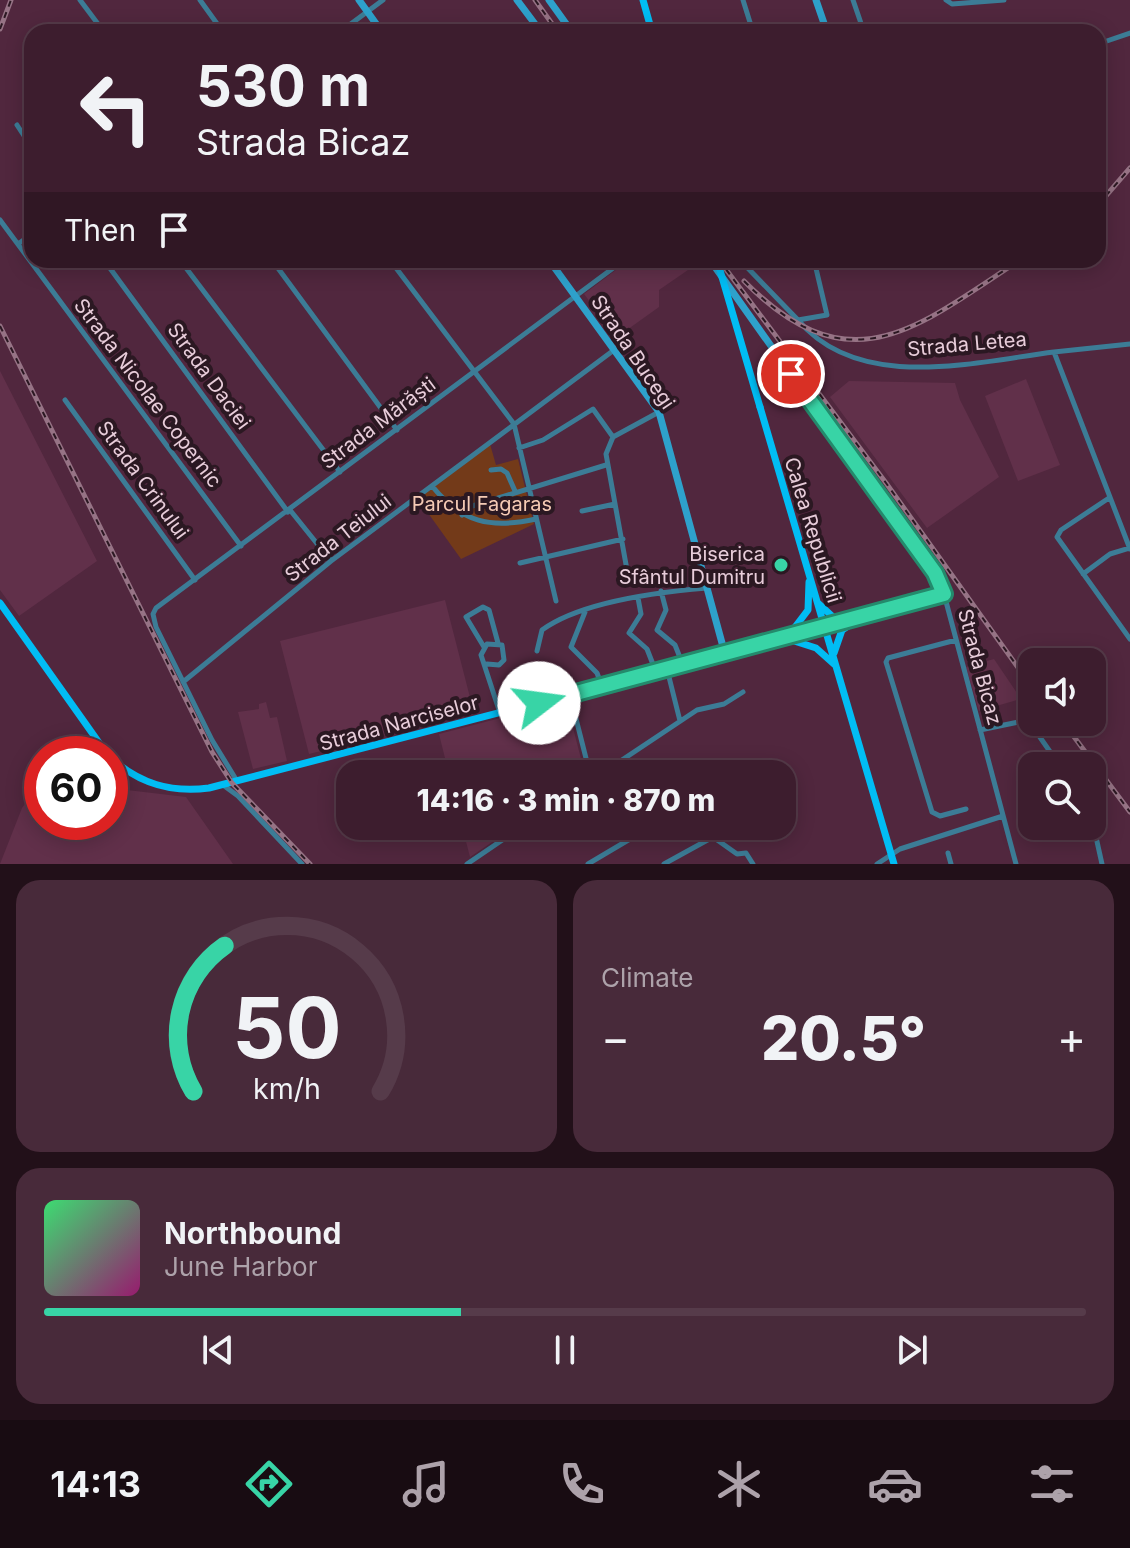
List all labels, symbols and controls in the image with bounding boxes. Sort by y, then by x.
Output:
text: 530 m [196,52,370,120]
icon: left [64,56,168,160]
text: Strada Bicaz [196,120,410,164]
icon: arrive [152,208,196,252]
text: Then [64,212,136,248]
street label: Strada Bucegi [586,290,680,414]
street label: Strada Nicolae Copernic [69,294,227,492]
street label: Strada Daciei [162,318,256,434]
street label: Strada Letea [906,327,1028,361]
pin [757,340,825,408]
icon: arrive [769,352,813,396]
street label: Strada Mărăști [316,372,440,474]
street label: Strada Crinului [92,416,194,544]
street label: Calea Republicii [779,454,847,606]
street label: Strada Teiului [280,489,396,587]
park label: Parcul Fagaras [412,492,552,516]
place label: Biserica Sfântul Dumitru [619,542,765,589]
marker: Biserica Sfântul Dumitru [772,556,790,574]
street label: Strada Bicaz [953,606,1007,728]
map controls [1018,648,1106,840]
button: sound [1018,648,1106,736]
position arrow [497,661,581,745]
street label: Strada Narciselor [317,690,482,756]
speed limit sign: 60 [24,736,128,840]
button: search [1018,752,1106,840]
text: 14:16 · 3 min · 870 m [417,782,715,818]
text: Climate [601,962,693,993]
text: 50 [232,977,341,1078]
text: 20.5° [761,1002,926,1074]
text: − [601,1011,630,1065]
text: + [1057,1011,1086,1065]
text: km/h [253,1071,320,1106]
text: Northbound [164,1215,341,1251]
text: June Harbor [164,1251,317,1282]
icon: previous [196,1328,240,1372]
icon: pause [543,1328,587,1372]
icon: next [890,1328,934,1372]
icon: directions [241,1456,297,1512]
icon: music [398,1456,454,1512]
icon: phone [554,1456,610,1512]
icon: climate [711,1456,767,1512]
icon: car [867,1456,923,1512]
icon: filters [1024,1456,1080,1512]
text: 14:13 [50,1462,141,1506]

